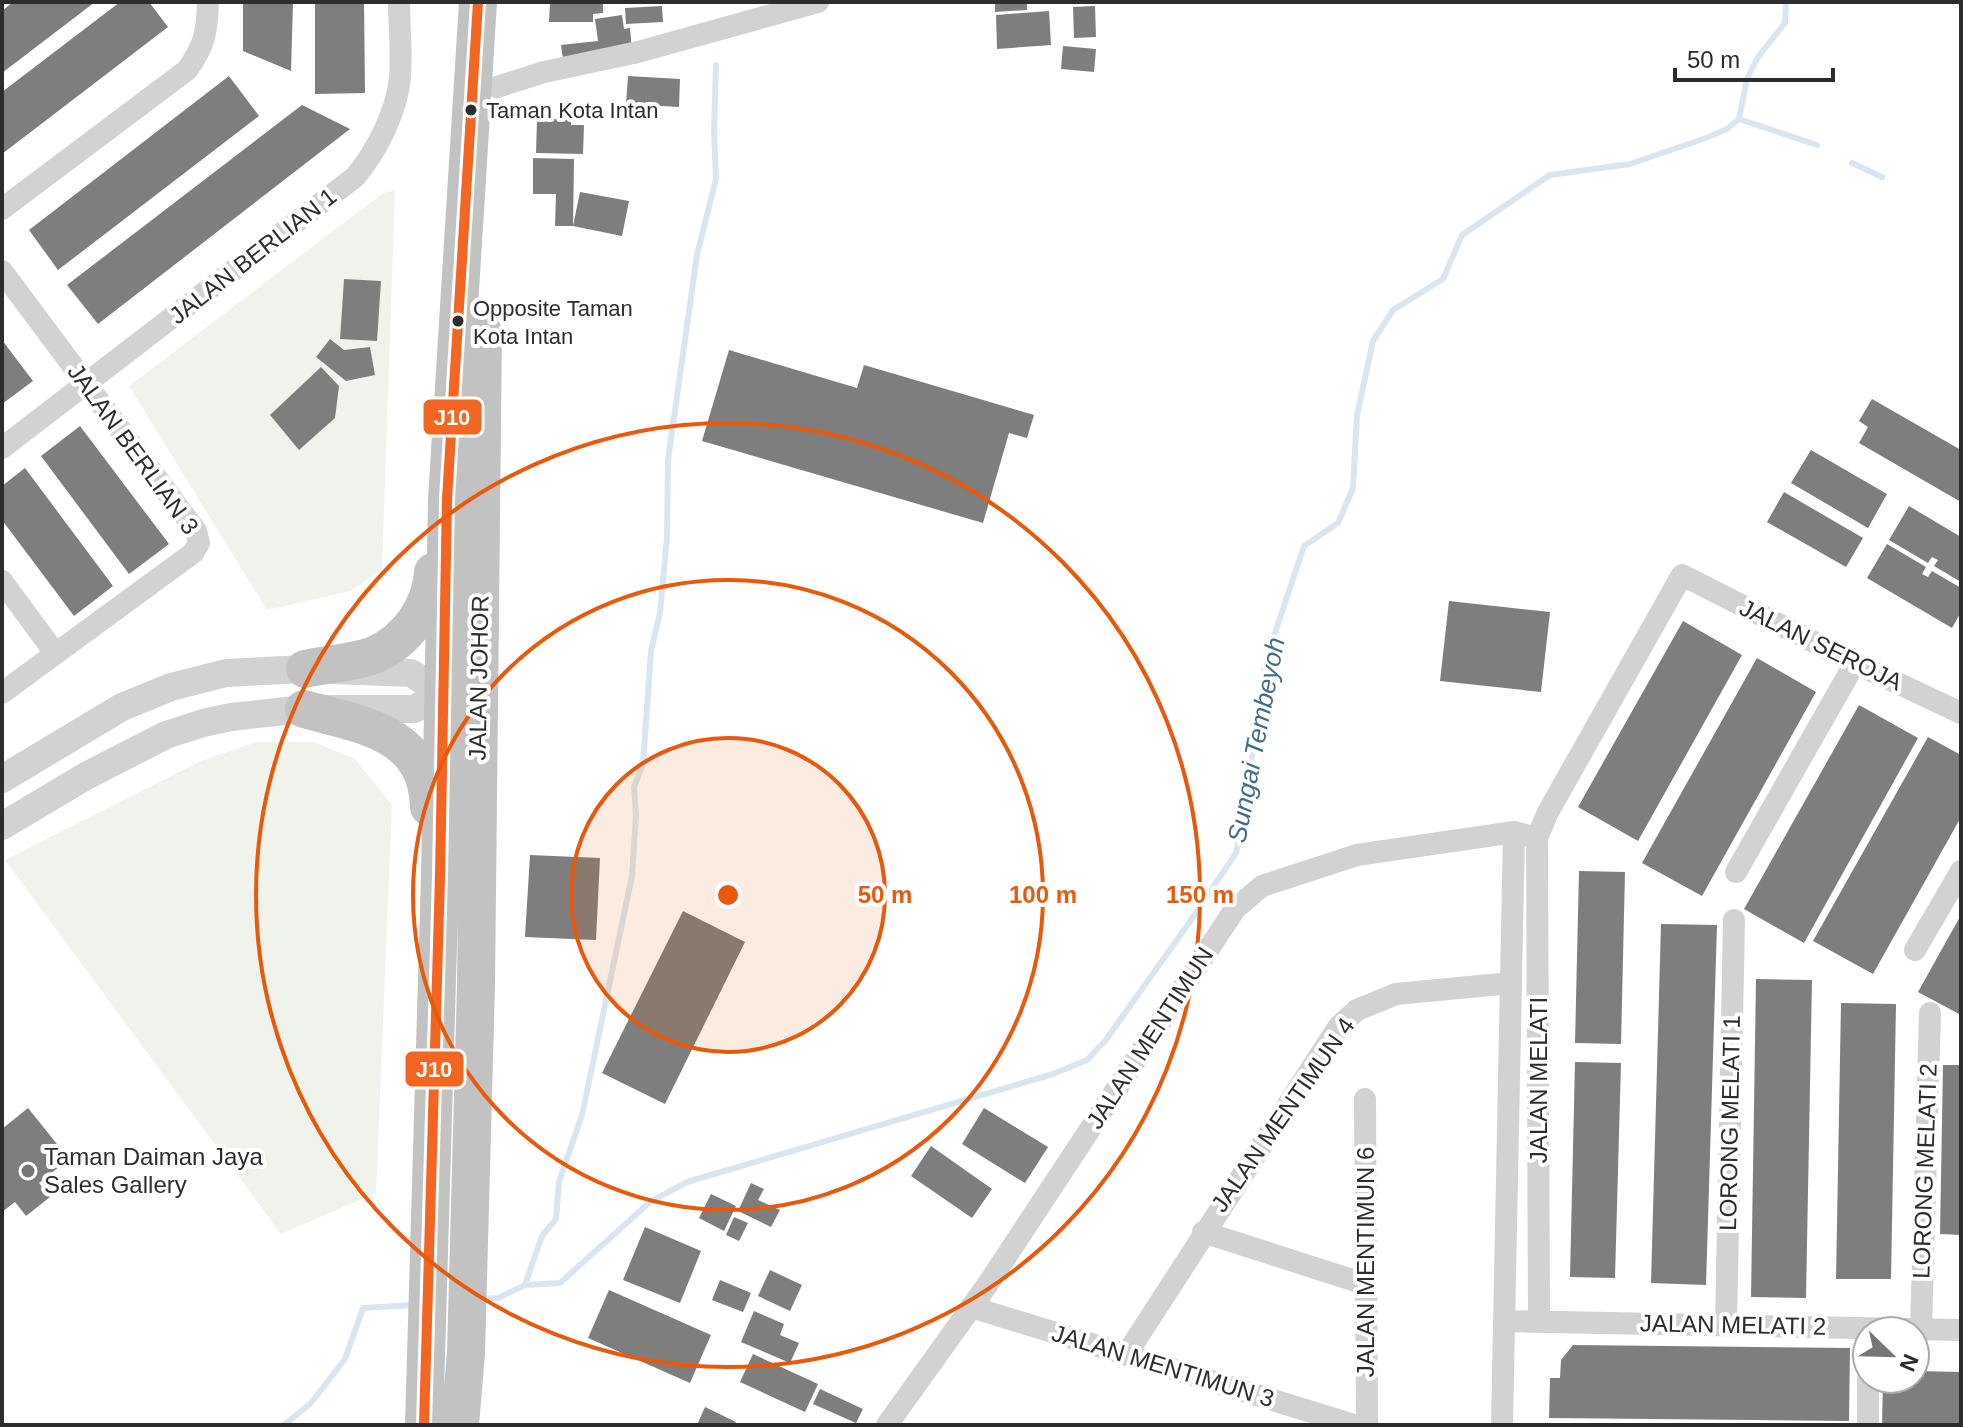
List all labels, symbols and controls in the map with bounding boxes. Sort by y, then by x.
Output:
scale bar [1675,32,1833,82]
text: 50 m [1687,46,1740,73]
place label: Taman Kota Intan [486,98,658,123]
marker: Taman Kota Intan [463,102,479,118]
street label: JALAN BERLIAN 1 [164,182,341,329]
place label: Opposite Taman Kota Intan [473,296,633,349]
marker: Opposite Taman Kota Intan [450,313,466,329]
street label: JALAN BERLIAN 3 [63,358,204,539]
line badge: J10 [422,398,483,436]
text: J10 [434,405,470,430]
street label: JALAN SEROJA [1736,594,1907,696]
street label: JALAN JOHOR [464,595,493,761]
water label: Sungai Tembeyoh [1221,635,1291,845]
centre of rings [714,881,742,909]
text: 50 m [858,881,912,908]
text: 100 m [1009,881,1077,908]
text: 150 m [1166,881,1234,908]
street label: JALAN MENTIMUN [1081,942,1218,1133]
street label: JALAN MELATI [1525,997,1552,1163]
street label: JALAN MENTIMUN 4 [1205,1012,1360,1217]
street label: LORONG MELATI 1 [1714,1015,1745,1231]
line badge: J10 [404,1050,465,1088]
text: J10 [416,1057,452,1082]
street label: LORONG MELATI 2 [1907,1063,1942,1279]
place label: Taman Daiman Jaya Sales Gallery [44,1143,263,1198]
street label: JALAN MENTIMUN 6 [1352,1147,1379,1377]
marker: Taman Daiman Jaya Sales Gallery [19,1162,37,1180]
street label: JALAN MELATI 2 [1640,1309,1826,1340]
north arrow [1851,1315,1931,1395]
street label: JALAN MENTIMUN 3 [1049,1319,1277,1412]
text: N [1894,1350,1924,1375]

